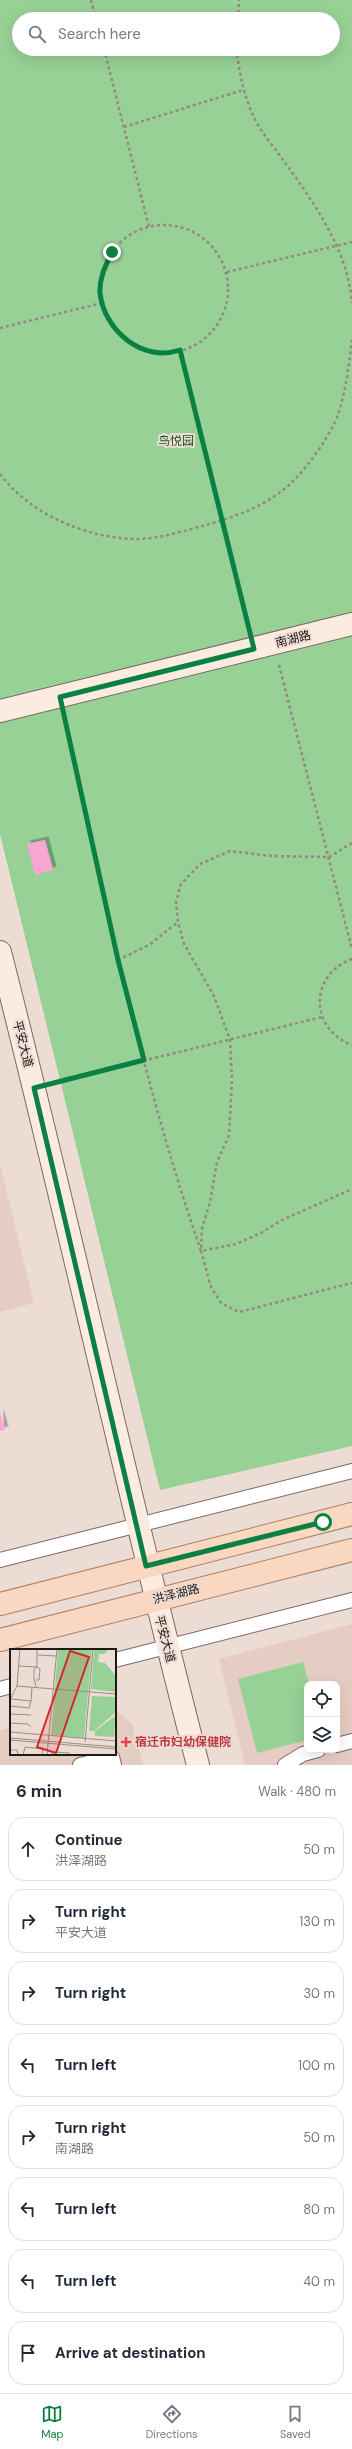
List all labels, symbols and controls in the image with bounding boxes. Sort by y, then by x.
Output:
search box [12,12,340,56]
icon: search [26,23,48,45]
text: Search here [58,24,141,44]
route end [103,243,121,261]
park label: 鸟悦园 [158,433,194,449]
street label: 南湖路 [274,627,312,651]
street label: 平安大道 [9,1019,37,1069]
route start [314,1513,332,1531]
street label: 洪泽湖路 [151,1580,201,1608]
street label: 平安大道 [151,1614,179,1664]
inset map [10,1649,116,1755]
map controls [304,1681,340,1753]
button: locate [304,1681,340,1717]
button: layers [304,1717,340,1753]
place label: 宿迁市妇幼保健院 [135,1734,231,1750]
marker: 宿迁市妇幼保健院 [120,1736,132,1748]
text: 6 min [16,1780,62,1802]
text: Walk · 480 m [258,1783,336,1800]
text: Continue [55,1830,123,1850]
icon: ahead [17,1838,39,1860]
text: 50 m [303,1841,335,1858]
text: 洪泽湖路 [55,1852,107,1869]
text: Turn right [55,1902,126,1922]
icon: right [17,1910,39,1932]
text: 130 m [299,1913,335,1930]
text: 平安大道 [55,1924,107,1941]
icon: right [17,1982,39,2004]
text: Turn right [55,1983,126,2003]
text: 30 m [303,1985,335,2002]
icon: left [17,2054,39,2076]
text: Turn left [55,2055,116,2075]
text: 100 m [298,2057,335,2074]
text: Turn right [55,2118,126,2138]
icon: right [17,2126,39,2148]
text: 50 m [303,2129,335,2146]
text: 南湖路 [55,2140,94,2157]
icon: left [17,2198,39,2220]
text: Turn left [55,2199,116,2219]
text: 80 m [303,2201,335,2218]
icon: left [17,2270,39,2292]
text: Turn left [55,2271,116,2291]
text: 40 m [303,2273,335,2290]
icon: arrive [17,2342,39,2364]
text: Arrive at destination [55,2343,206,2363]
tab: Map [41,2403,63,2441]
tab: Directions [146,2403,198,2441]
tab: Saved [280,2403,311,2441]

